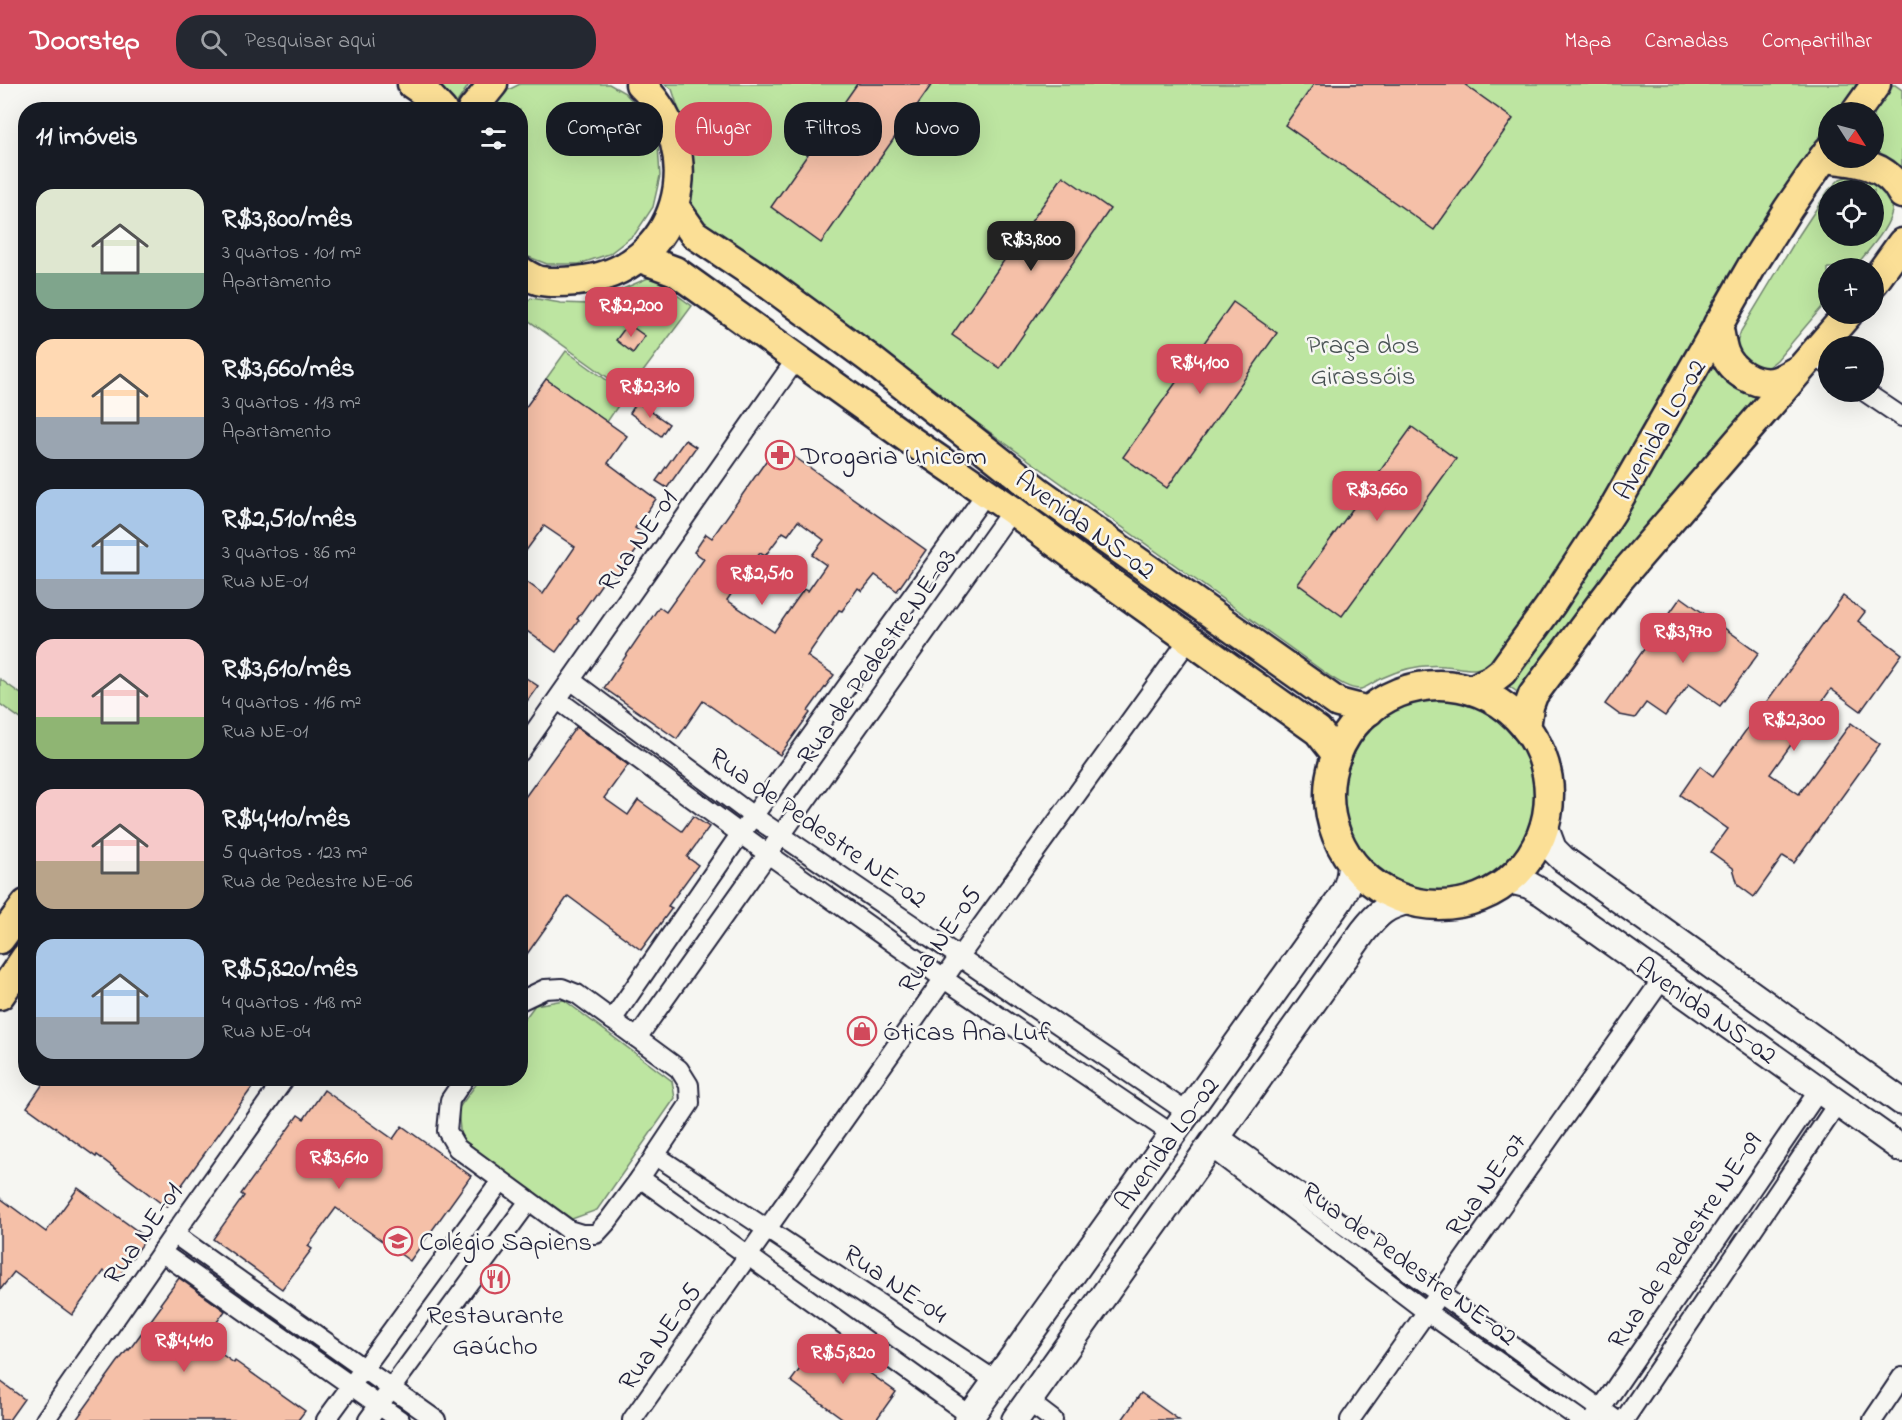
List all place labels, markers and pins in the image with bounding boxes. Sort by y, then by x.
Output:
pin: R$3,800 [976,221,1086,272]
pin: R$2,200 [576,287,686,338]
pin: R$4,100 [1145,344,1255,395]
pin: R$2,310 [595,368,705,419]
place label: Drogaria Unicom [800,438,987,477]
pharmacy icon: Drogaria Unicom [764,439,796,471]
pin: R$3,660 [1322,471,1432,522]
pin: R$2,510 [707,555,817,606]
pin: R$3,970 [1628,613,1738,664]
pin: R$2,300 [1739,701,1849,752]
place label: Óticas Ana Luf [883,1014,1051,1053]
shop icon: Óticas Ana Luf [846,1015,878,1047]
pin: R$3,610 [284,1139,394,1190]
place label: Colégio Sapiens [419,1224,592,1263]
school or university icon: Colégio Sapiens [382,1225,414,1257]
restaurant icon: Restaurante Gaúcho [479,1263,511,1295]
place label: Restaurante Gaúcho [426,1297,565,1367]
pin: R$4,410 [129,1322,239,1373]
pin: R$5,820 [788,1334,898,1385]

